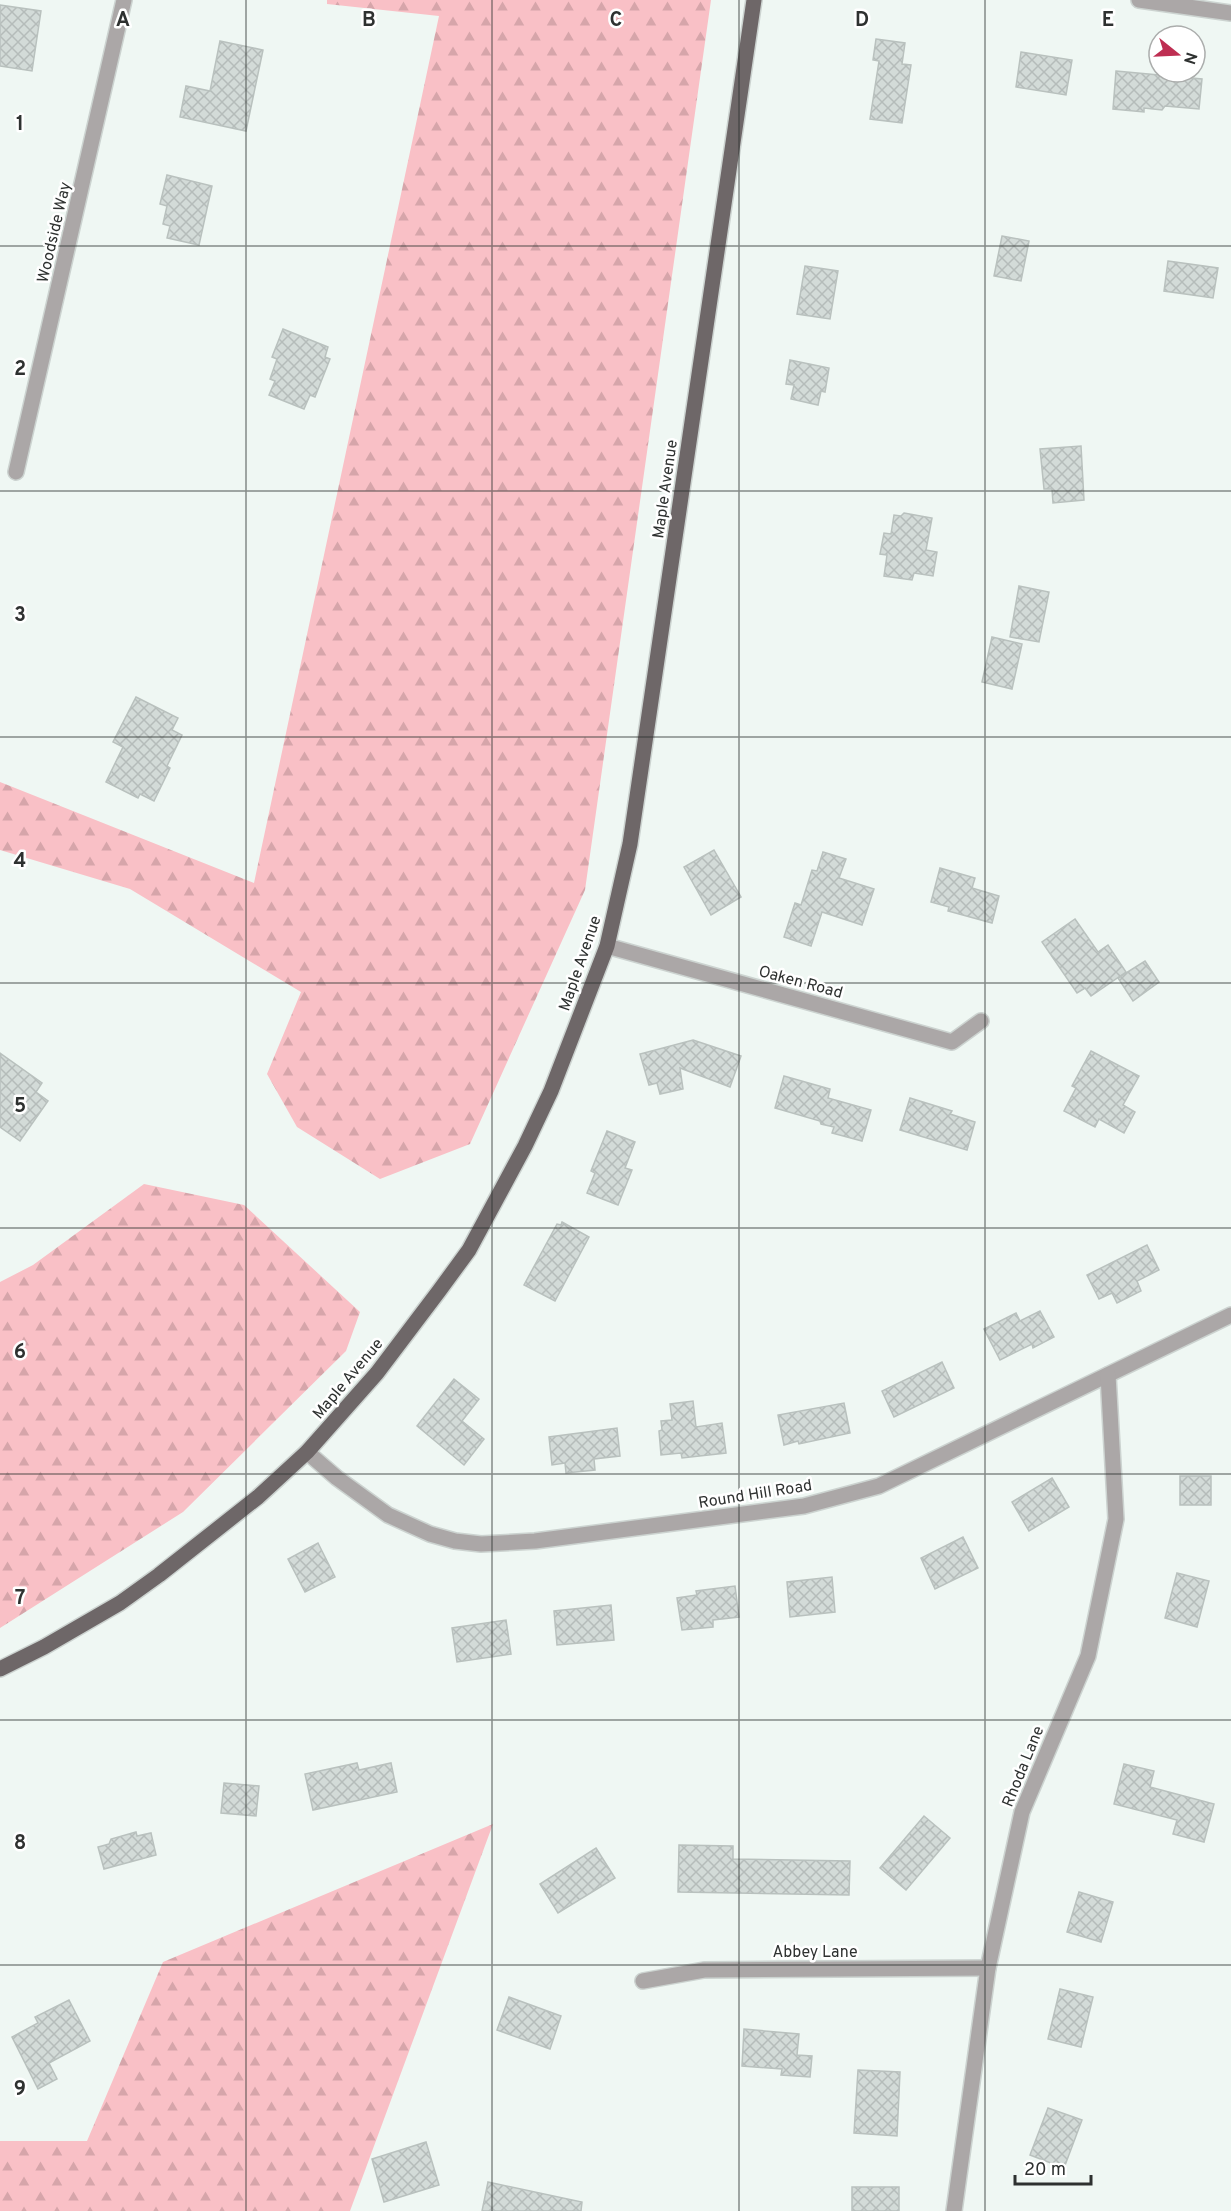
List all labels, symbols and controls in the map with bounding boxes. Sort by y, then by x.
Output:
text: A [116,8,130,34]
text: B [362,8,376,34]
text: C [610,8,622,34]
text: D [855,8,869,34]
text: E [1102,8,1114,34]
north arrow [1147,24,1207,84]
text: N [1178,49,1201,67]
text: 1 [16,112,24,138]
street label: Woodside Way [34,180,76,285]
text: 2 [14,357,26,383]
street label: Maple Avenue [649,439,683,540]
text: 3 [14,603,26,629]
text: 4 [14,849,26,875]
street label: Maple Avenue [555,913,607,1014]
street label: Oaken Road [756,962,845,1004]
text: 5 [14,1094,26,1120]
street label: Maple Avenue [309,1335,388,1424]
text: 6 [14,1340,26,1366]
street label: Round Hill Road [697,1476,814,1514]
text: 7 [15,1586,25,1612]
street label: Rhoda Lane [999,1723,1049,1810]
text: 8 [14,1831,26,1857]
street label: Abbey Lane [772,1943,858,1963]
text: 9 [14,2077,26,2103]
scale bar [1015,2148,1092,2186]
text: 20 m [1024,2159,1066,2182]

